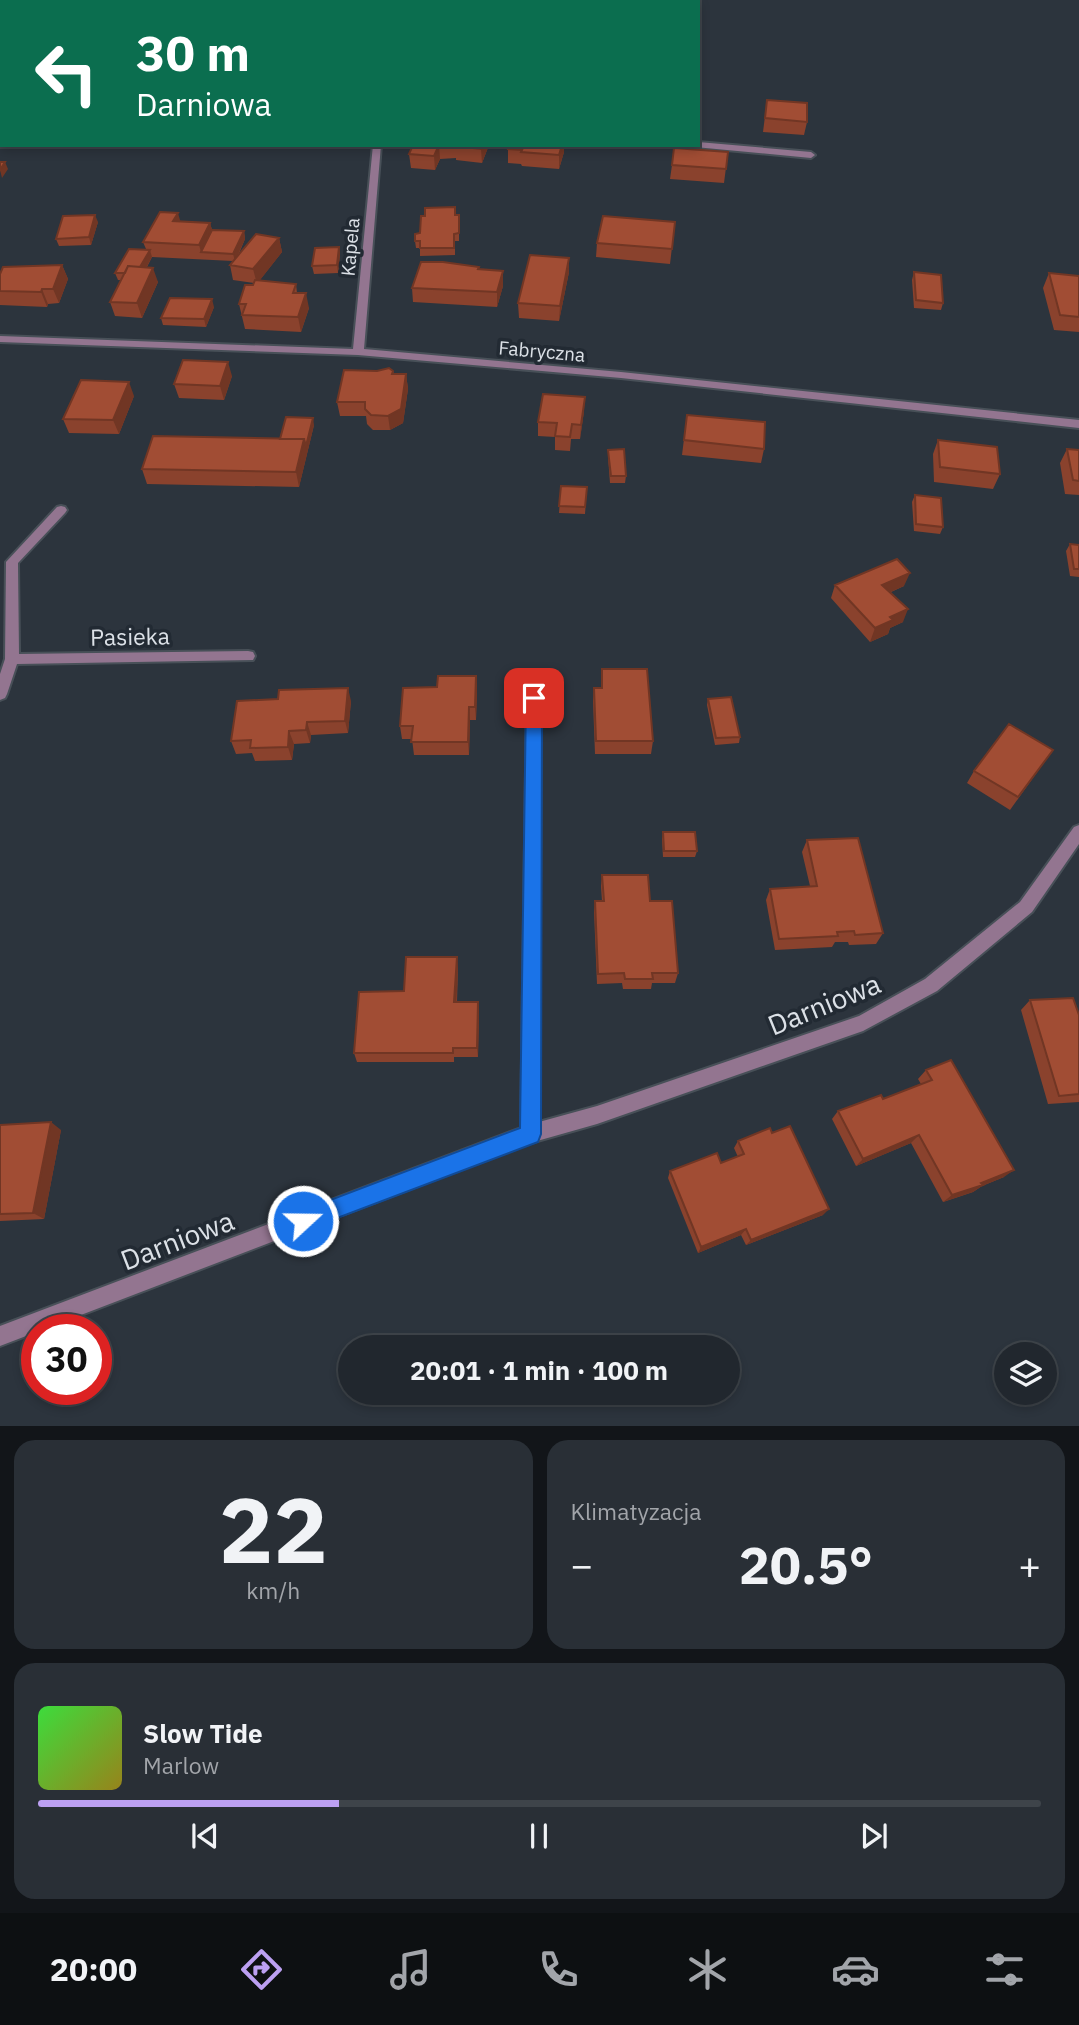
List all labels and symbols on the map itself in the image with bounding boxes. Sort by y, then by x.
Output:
street label: Kapela [335,217,365,277]
street label: Fabryczna [498,335,586,367]
street label: Pasieka [90,620,170,652]
pin [504,668,564,728]
street label: Darniowa [762,965,886,1043]
position arrow [266,1184,340,1258]
street label: Darniowa [115,1201,239,1279]
speed limit sign: 30 [21,1314,112,1405]

